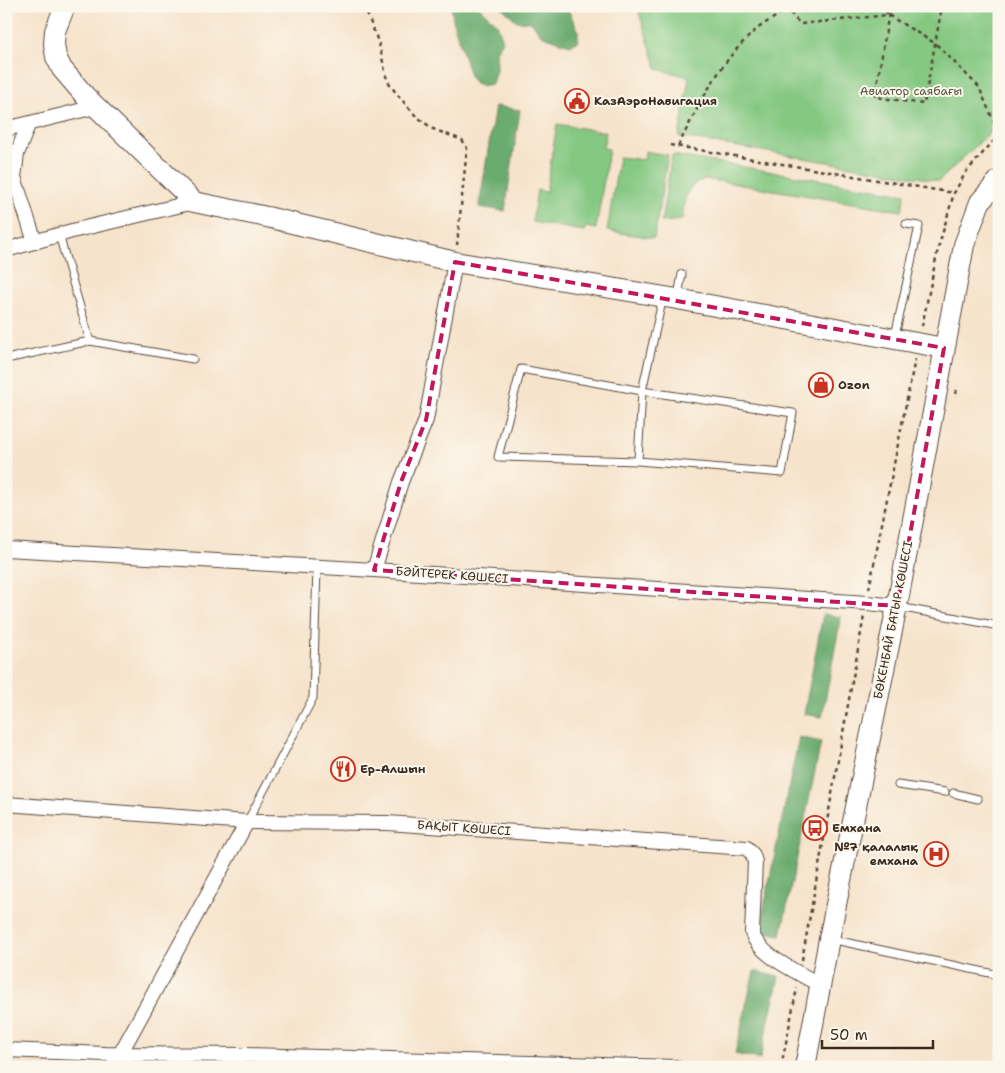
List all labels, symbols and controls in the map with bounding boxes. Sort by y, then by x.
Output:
park label: Авиатор саябағы [860,83,962,99]
public building icon: КазАэроНавигация [564,88,590,114]
place label: КазАэроНавигация [594,93,717,109]
shop icon: Ozon [808,372,834,398]
place label: Ozon [838,377,870,393]
street label: БӨКЕНБАЙ БАТЫР КӨШЕСІ [870,539,916,701]
street label: БӘЙТЕРЕК КӨШЕСІ [395,563,509,587]
restaurant icon: Ер-Алшын [330,756,356,782]
place label: Ер-Алшын [360,761,426,777]
bus stop icon: Емхана [802,815,828,841]
street label: БАҚЫТ КӨШЕСІ [417,817,512,839]
place label: Емхана [832,820,882,836]
place label: №7 қалалық емхана [834,839,919,869]
hospital icon: №7 қалалық емхана [923,841,949,867]
scale bar [822,1018,934,1050]
text: 50 m [830,1025,868,1045]

